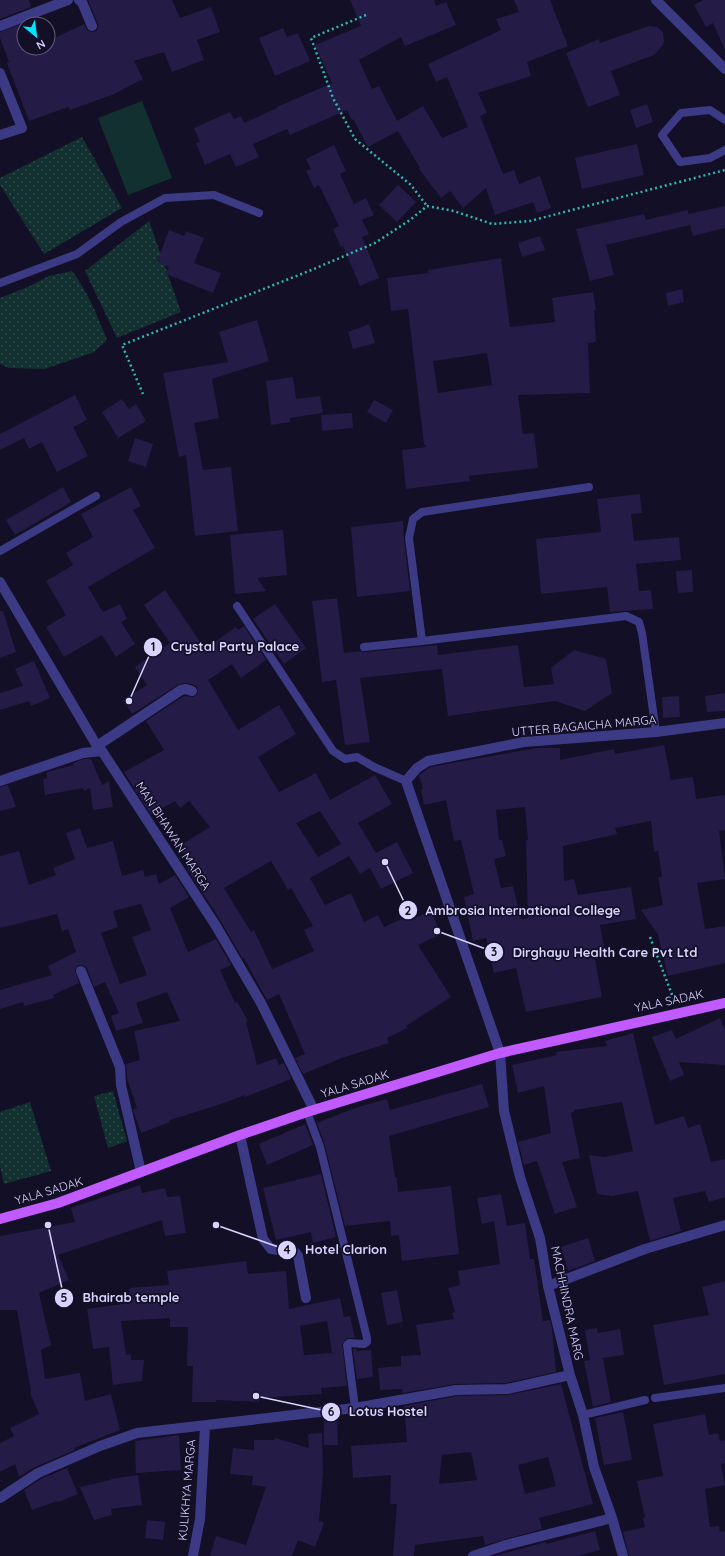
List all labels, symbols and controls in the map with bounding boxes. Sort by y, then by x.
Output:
north arrow [16,16,56,56]
text: N [34,37,48,53]
callout: Crystal Party Palace [143,634,307,659]
text: Crystal Party Palace [171,638,300,654]
text: 1 [151,639,155,654]
street label: UTTER BAGAICHA MARGA [511,712,657,739]
street label: MAN BHAWAN MARGA [133,779,214,893]
callout: Ambrosia International College [398,898,629,923]
text: Ambrosia International College [426,902,621,918]
text: 2 [405,903,412,918]
callout: Dirghayu Health Care Pvt Ltd [484,940,705,965]
text: 3 [491,944,497,959]
text: Dirghayu Health Care Pvt Ltd [513,944,697,960]
street label: YALA SADAK [633,986,705,1015]
street label: YALA SADAK [319,1066,391,1101]
street label: YALA SADAK [13,1173,85,1208]
callout: Hotel Clarion [277,1237,395,1262]
text: Hotel Clarion [305,1241,387,1257]
text: 4 [283,1242,291,1257]
street label: MACHHINDRA MARG [548,1245,587,1361]
callout: Bhairab temple [54,1285,187,1310]
text: Bhairab temple [83,1289,180,1305]
text: 5 [61,1290,68,1305]
callout: Lotus Hostel [321,1399,435,1424]
text: Lotus Hostel [349,1403,427,1419]
text: 6 [328,1404,335,1419]
street label: KULIKHYA MARGA [175,1438,198,1541]

